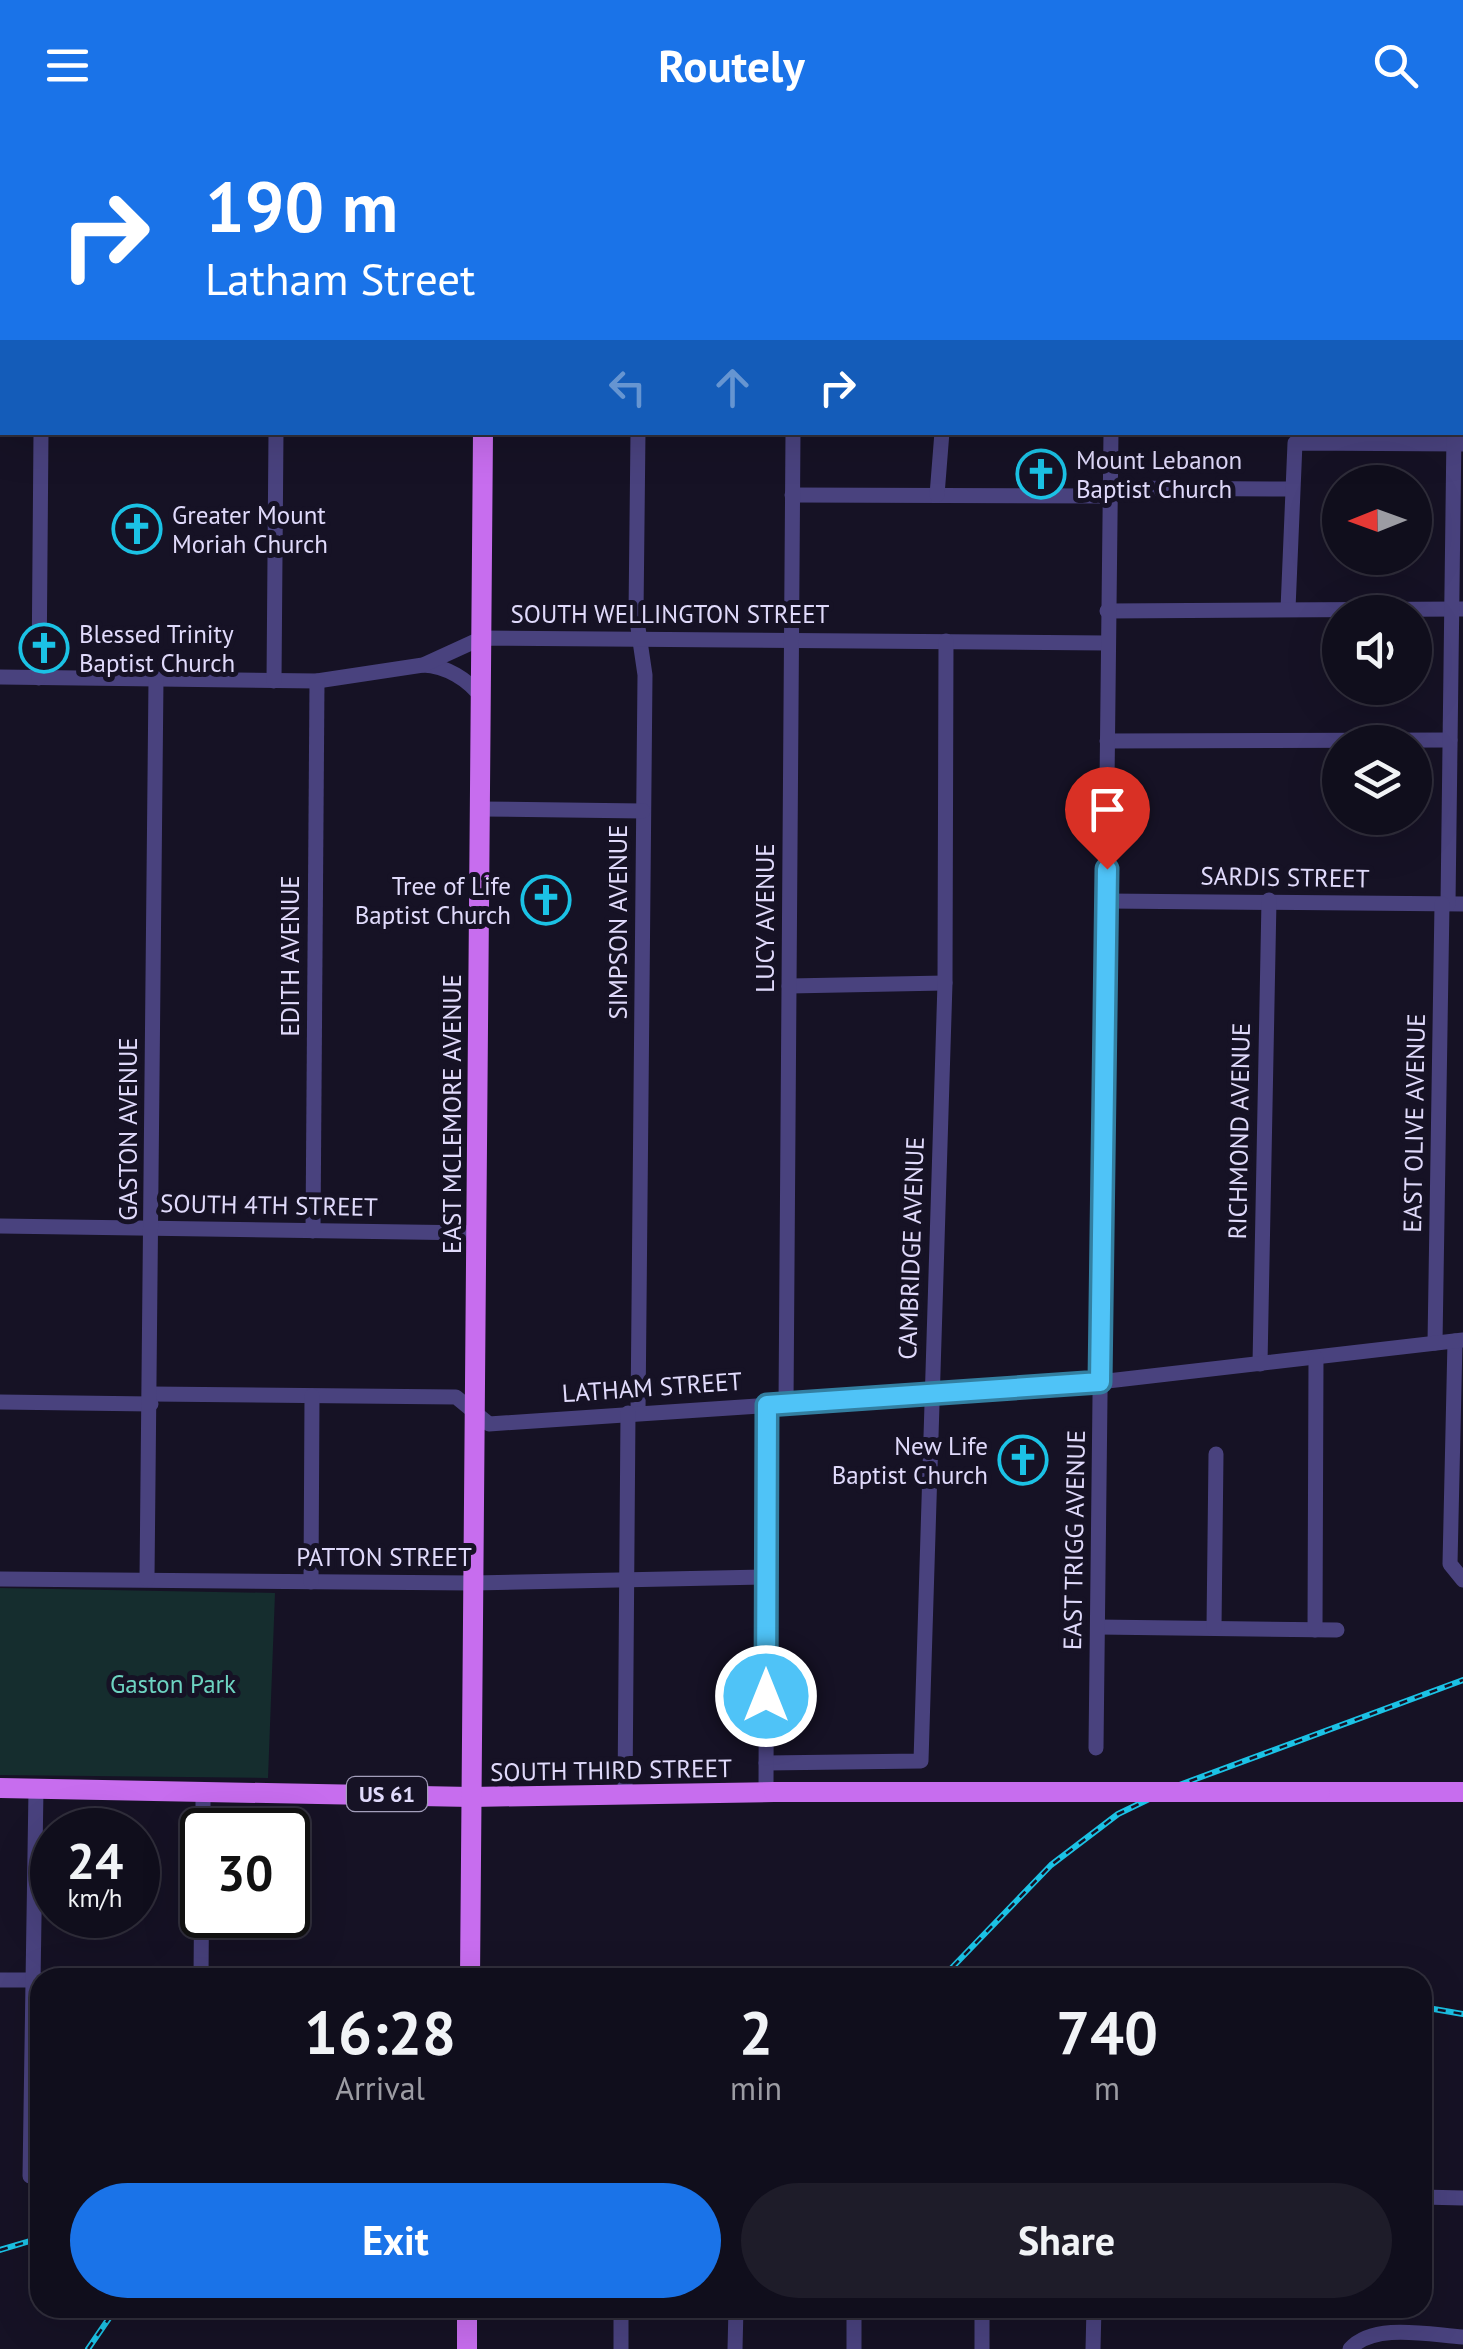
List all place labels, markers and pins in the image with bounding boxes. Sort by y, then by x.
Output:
place label: Mount Lebanon Baptist Church [1076,444,1242,505]
church icon: Mount Lebanon Baptist Church [1015,448,1067,500]
place label: Greater Mount Moriah Church [172,499,328,560]
church icon: Greater Mount Moriah Church [111,503,163,555]
place label: Blessed Trinity Baptist Church [79,618,235,679]
church icon: Blessed Trinity Baptist Church [18,622,70,674]
pin [1065,767,1150,870]
place label: Tree of Life Baptist Church [355,870,511,931]
church icon: Tree of Life Baptist Church [520,874,572,926]
place label: New Life Baptist Church [832,1430,988,1491]
church icon: New Life Baptist Church [997,1434,1049,1486]

